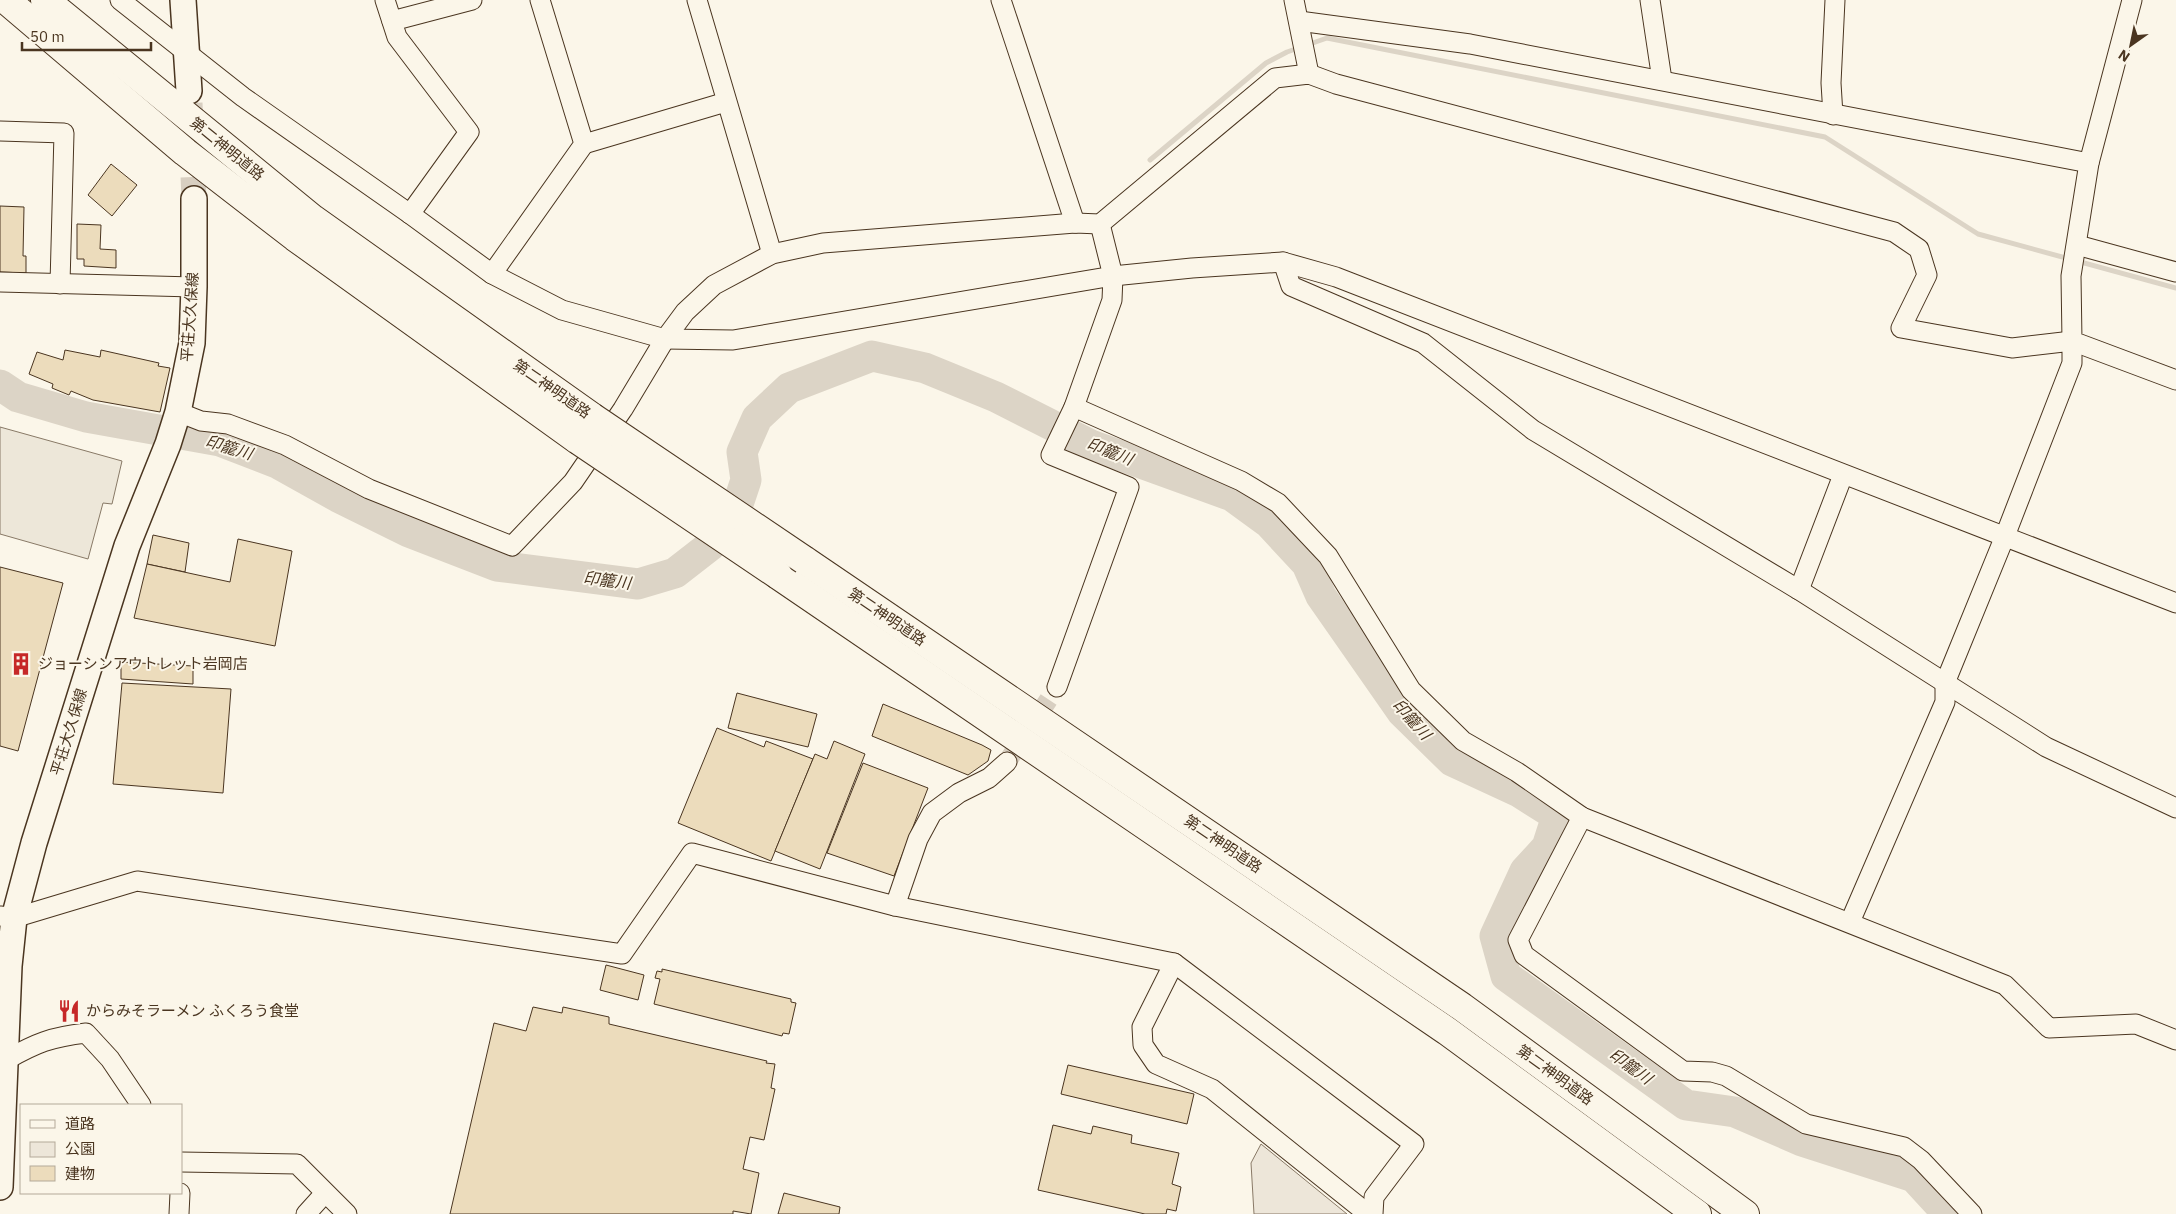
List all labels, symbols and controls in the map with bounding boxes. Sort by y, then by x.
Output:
scale bar [22,20,151,52]
north arrow [2106,20,2156,70]
text: 50 m [30,27,65,46]
text: N [2115,46,2133,66]
street label: 第二神明道路 [186,113,268,184]
street label: 平荘大久保線 [177,271,202,363]
street label: 第二神明道路 [510,355,595,422]
water label: 印籠川 [203,430,257,464]
water label: 印籠川 [1084,433,1138,470]
water label: 印籠川 [582,567,634,593]
street label: 第二神明道路 [845,584,930,650]
building icon: ジョーシンアウトレット岩岡店 [8,651,34,677]
place label: ジョーシンアウトレット岩岡店 [38,654,248,673]
street label: 平荘大久保線 [46,686,91,778]
water label: 印籠川 [1389,694,1437,745]
street label: 第二神明道路 [1181,811,1266,877]
restaurant icon: からみそラーメン ふくろう食堂 [56,998,82,1024]
place label: からみそラーメン ふくろう食堂 [86,1001,299,1020]
street label: 第二神明道路 [1513,1040,1597,1109]
water label: 印籠川 [1606,1044,1658,1089]
legend [20,1104,182,1194]
text: 道路 [65,1114,95,1133]
text: 公園 [65,1139,95,1158]
text: 建物 [65,1164,95,1183]

